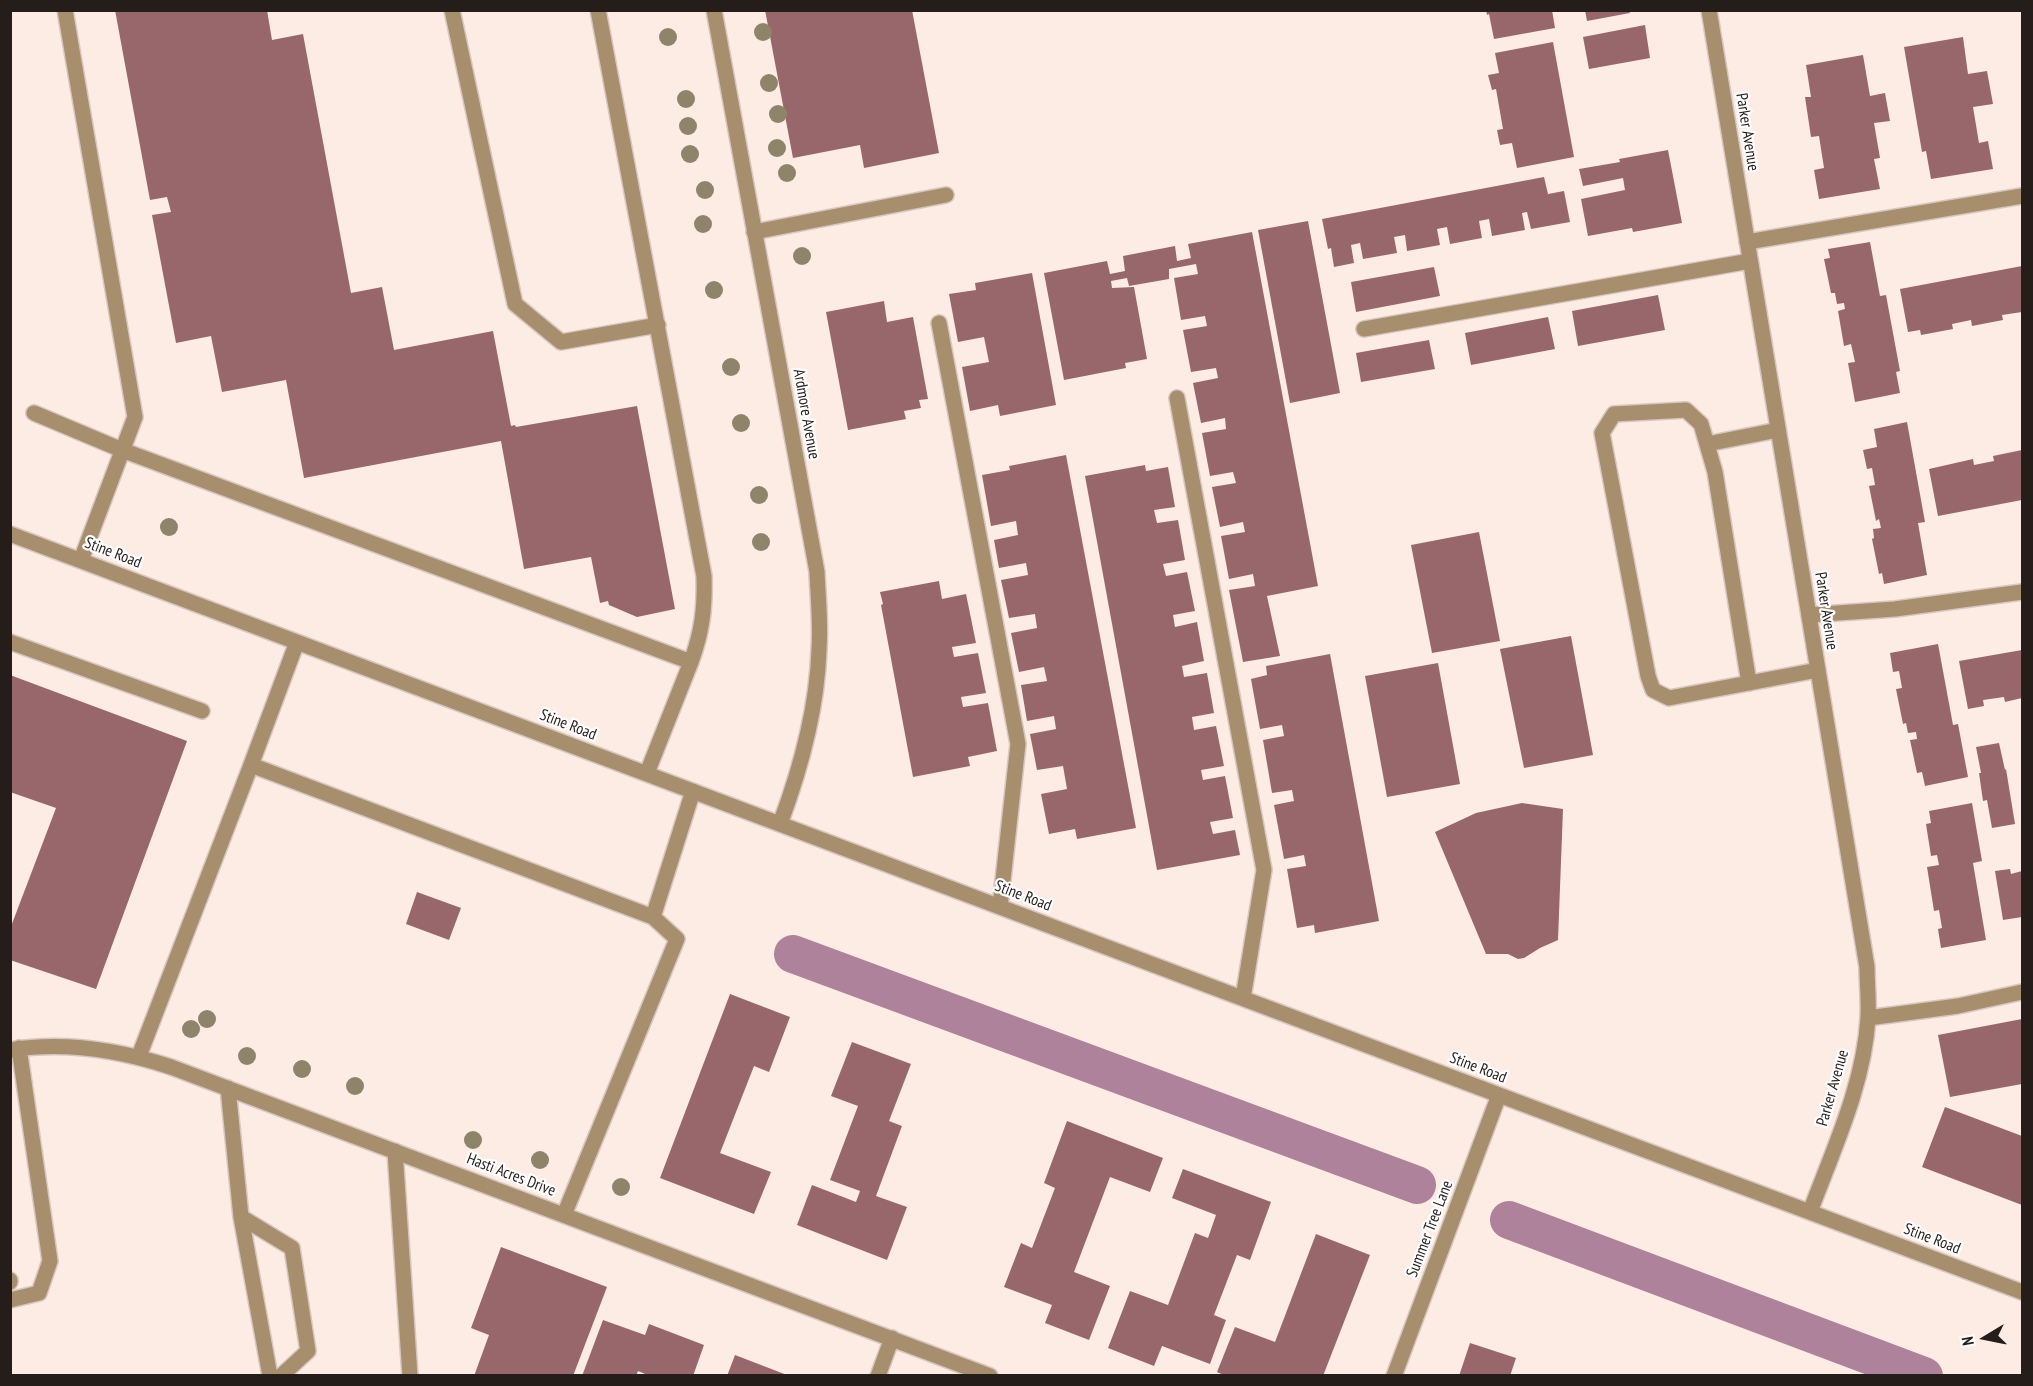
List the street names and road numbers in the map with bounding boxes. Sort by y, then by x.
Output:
street label: Parker Avenue [1731,92,1763,172]
street label: Ardmore Avenue [789,367,823,461]
street label: Stine Road [82,533,144,573]
street label: Parker Avenue [1810,571,1842,651]
street label: Stine Road [537,705,599,745]
street label: Stine Road [992,876,1054,916]
street label: Stine Road [1447,1048,1509,1088]
street label: Parker Avenue [1813,1048,1853,1128]
street label: Hasti Acres Drive [464,1149,558,1201]
street label: Summer Tree Lane [1403,1178,1457,1280]
street label: Stine Road [1901,1219,1963,1259]

